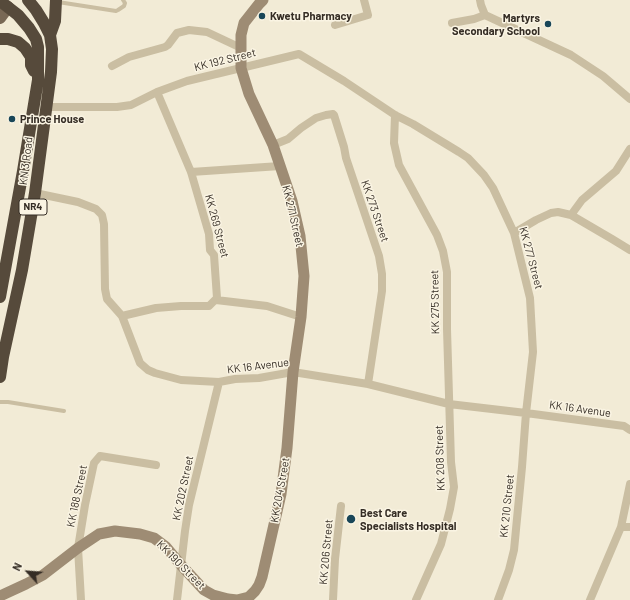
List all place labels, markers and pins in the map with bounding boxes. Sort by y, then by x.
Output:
place label: Kwetu Pharmacy [270,9,352,23]
marker: Kwetu Pharmacy [257,11,267,21]
place label: Martyrs Secondary School [452,11,540,37]
marker: Martyrs Secondary School [543,19,553,29]
place label: Prince House [20,112,84,126]
marker: Prince House [7,114,17,124]
place label: Best Care Specialists Hospital [360,506,456,532]
marker: Best Care Specialists Hospital [345,513,357,525]

